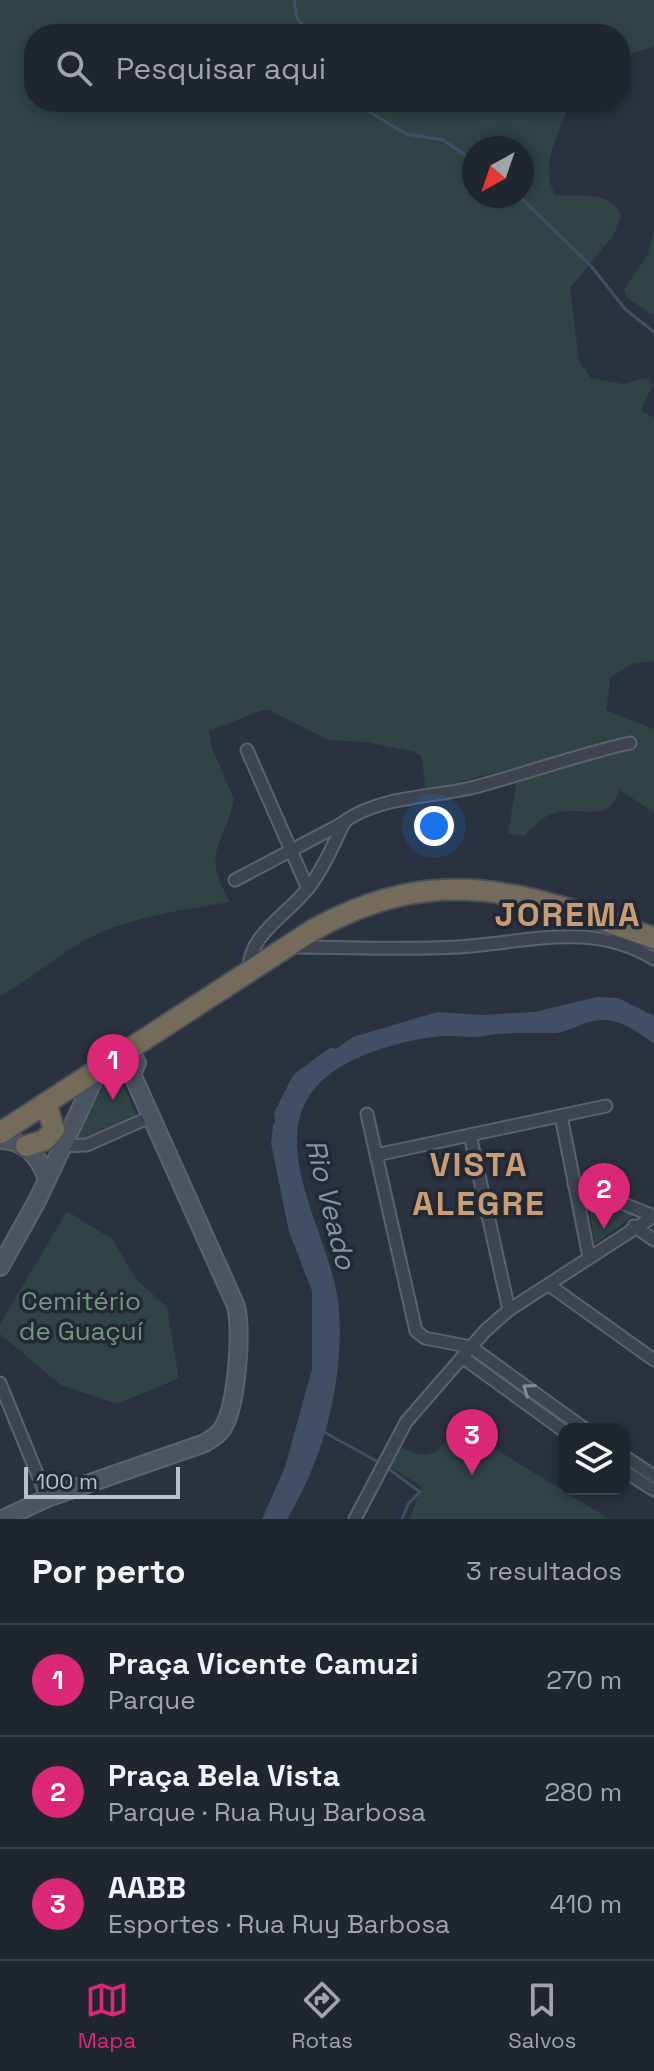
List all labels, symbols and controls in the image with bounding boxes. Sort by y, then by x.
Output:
search box [24,24,630,112]
icon: search [52,46,96,90]
text: Pesquisar aqui [116,49,326,88]
north arrow [462,136,534,208]
your location [414,806,454,846]
district label: JOREMA [495,893,641,936]
pin: 1 [87,1034,139,1100]
water label: Rio Veado [297,1135,365,1273]
district label: VISTA ALEGRE [412,1143,546,1225]
pin: 2 [578,1163,630,1229]
park label: Cemitério de Guaçuí [19,1284,144,1348]
one-way arrow [522,1384,536,1399]
pin: 3 [446,1409,498,1475]
map controls [558,1423,630,1495]
button: layers [558,1423,630,1495]
scale bar [24,1463,180,1499]
text: 100 m [36,1467,98,1495]
text: Por perto [32,1550,186,1593]
text: 3 resultados [466,1554,622,1588]
text: Praça Vicente Camuzi [108,1644,418,1683]
text: 1 [52,1663,64,1697]
text: 270 m [546,1663,622,1697]
text: Parque [108,1683,196,1717]
text: Praça Bela Vista [108,1756,340,1795]
text: 2 [50,1775,66,1809]
text: 280 m [544,1775,622,1809]
text: Parque · Rua Ruy Barbosa [108,1795,426,1829]
text: AABB [108,1868,186,1907]
text: 3 [50,1887,66,1921]
text: 410 m [550,1887,622,1921]
text: Esportes · Rua Ruy Barbosa [108,1907,450,1941]
tab: Mapa [78,1978,136,2054]
tab: Rotas [292,1978,353,2054]
tab: Salvos [508,1978,576,2054]

